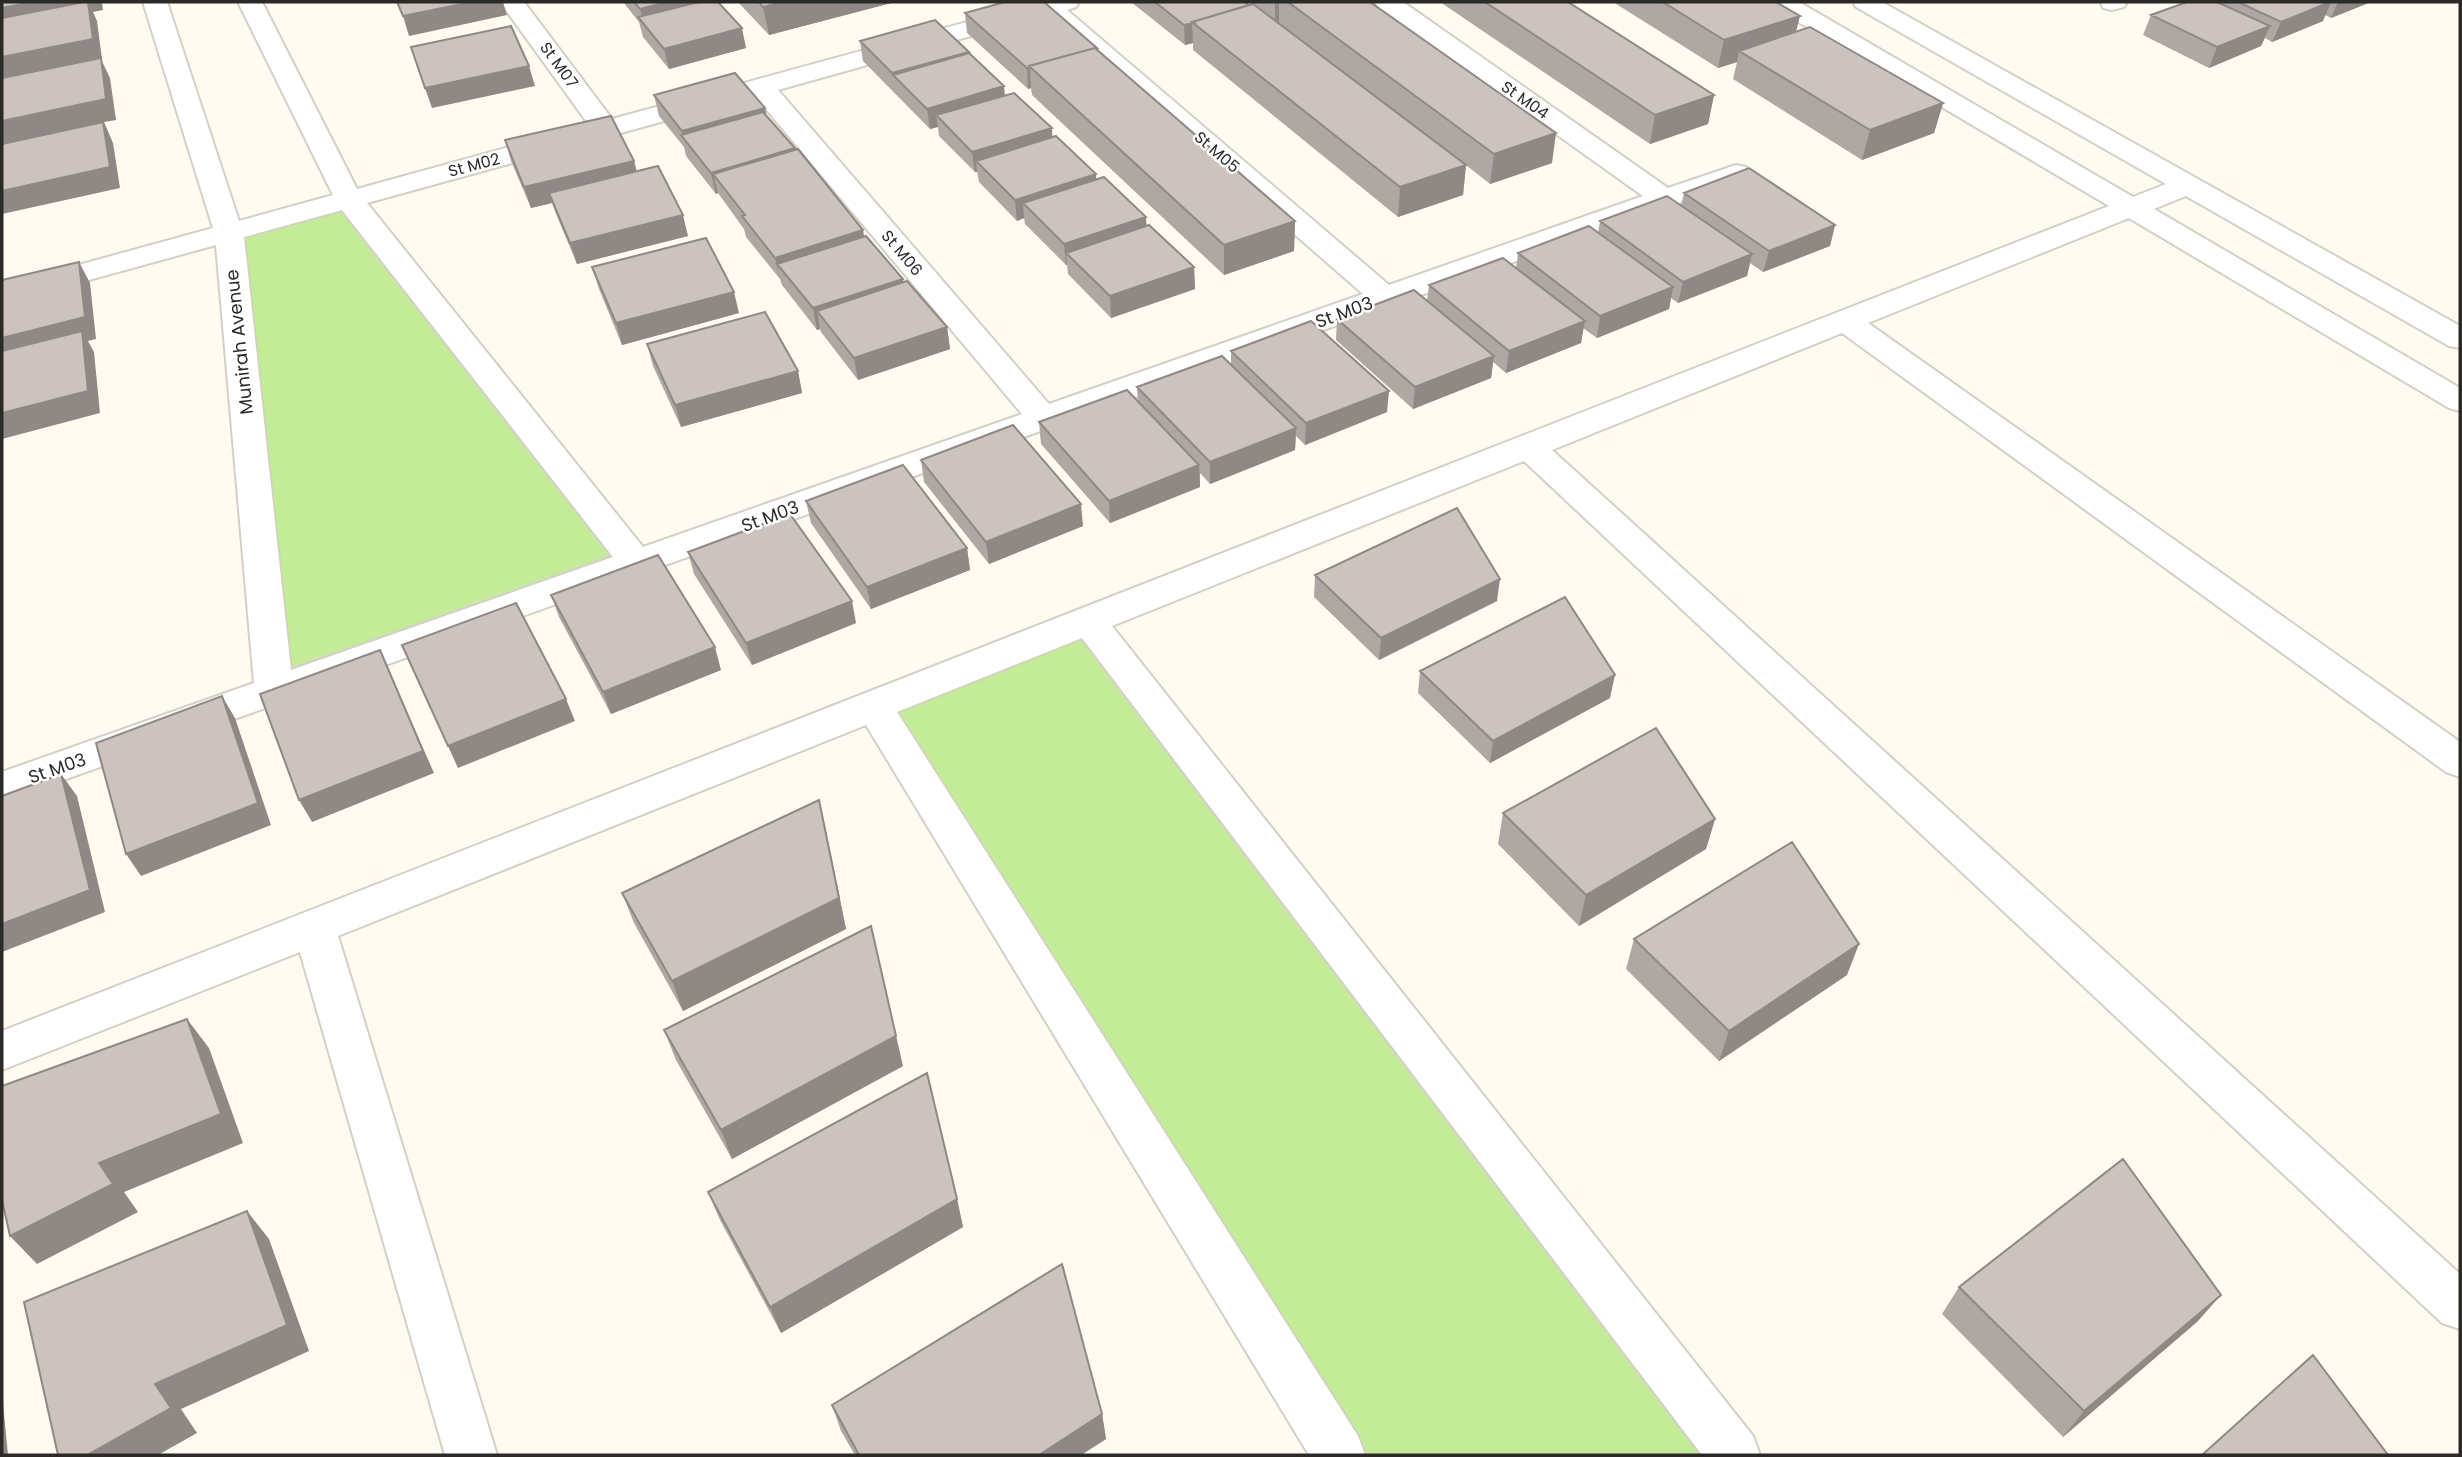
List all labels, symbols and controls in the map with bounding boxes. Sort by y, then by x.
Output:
street label: St M07 [534,37,584,93]
street label: St M04 [1497,75,1553,125]
street label: St M05 [1189,126,1245,178]
street label: St M02 [446,147,502,183]
street label: St M06 [876,225,928,281]
street label: Munirah Avenue [219,268,259,416]
street label: St M03 [1312,290,1376,334]
street label: St M03 [738,494,802,538]
street label: St M03 [25,747,89,789]

